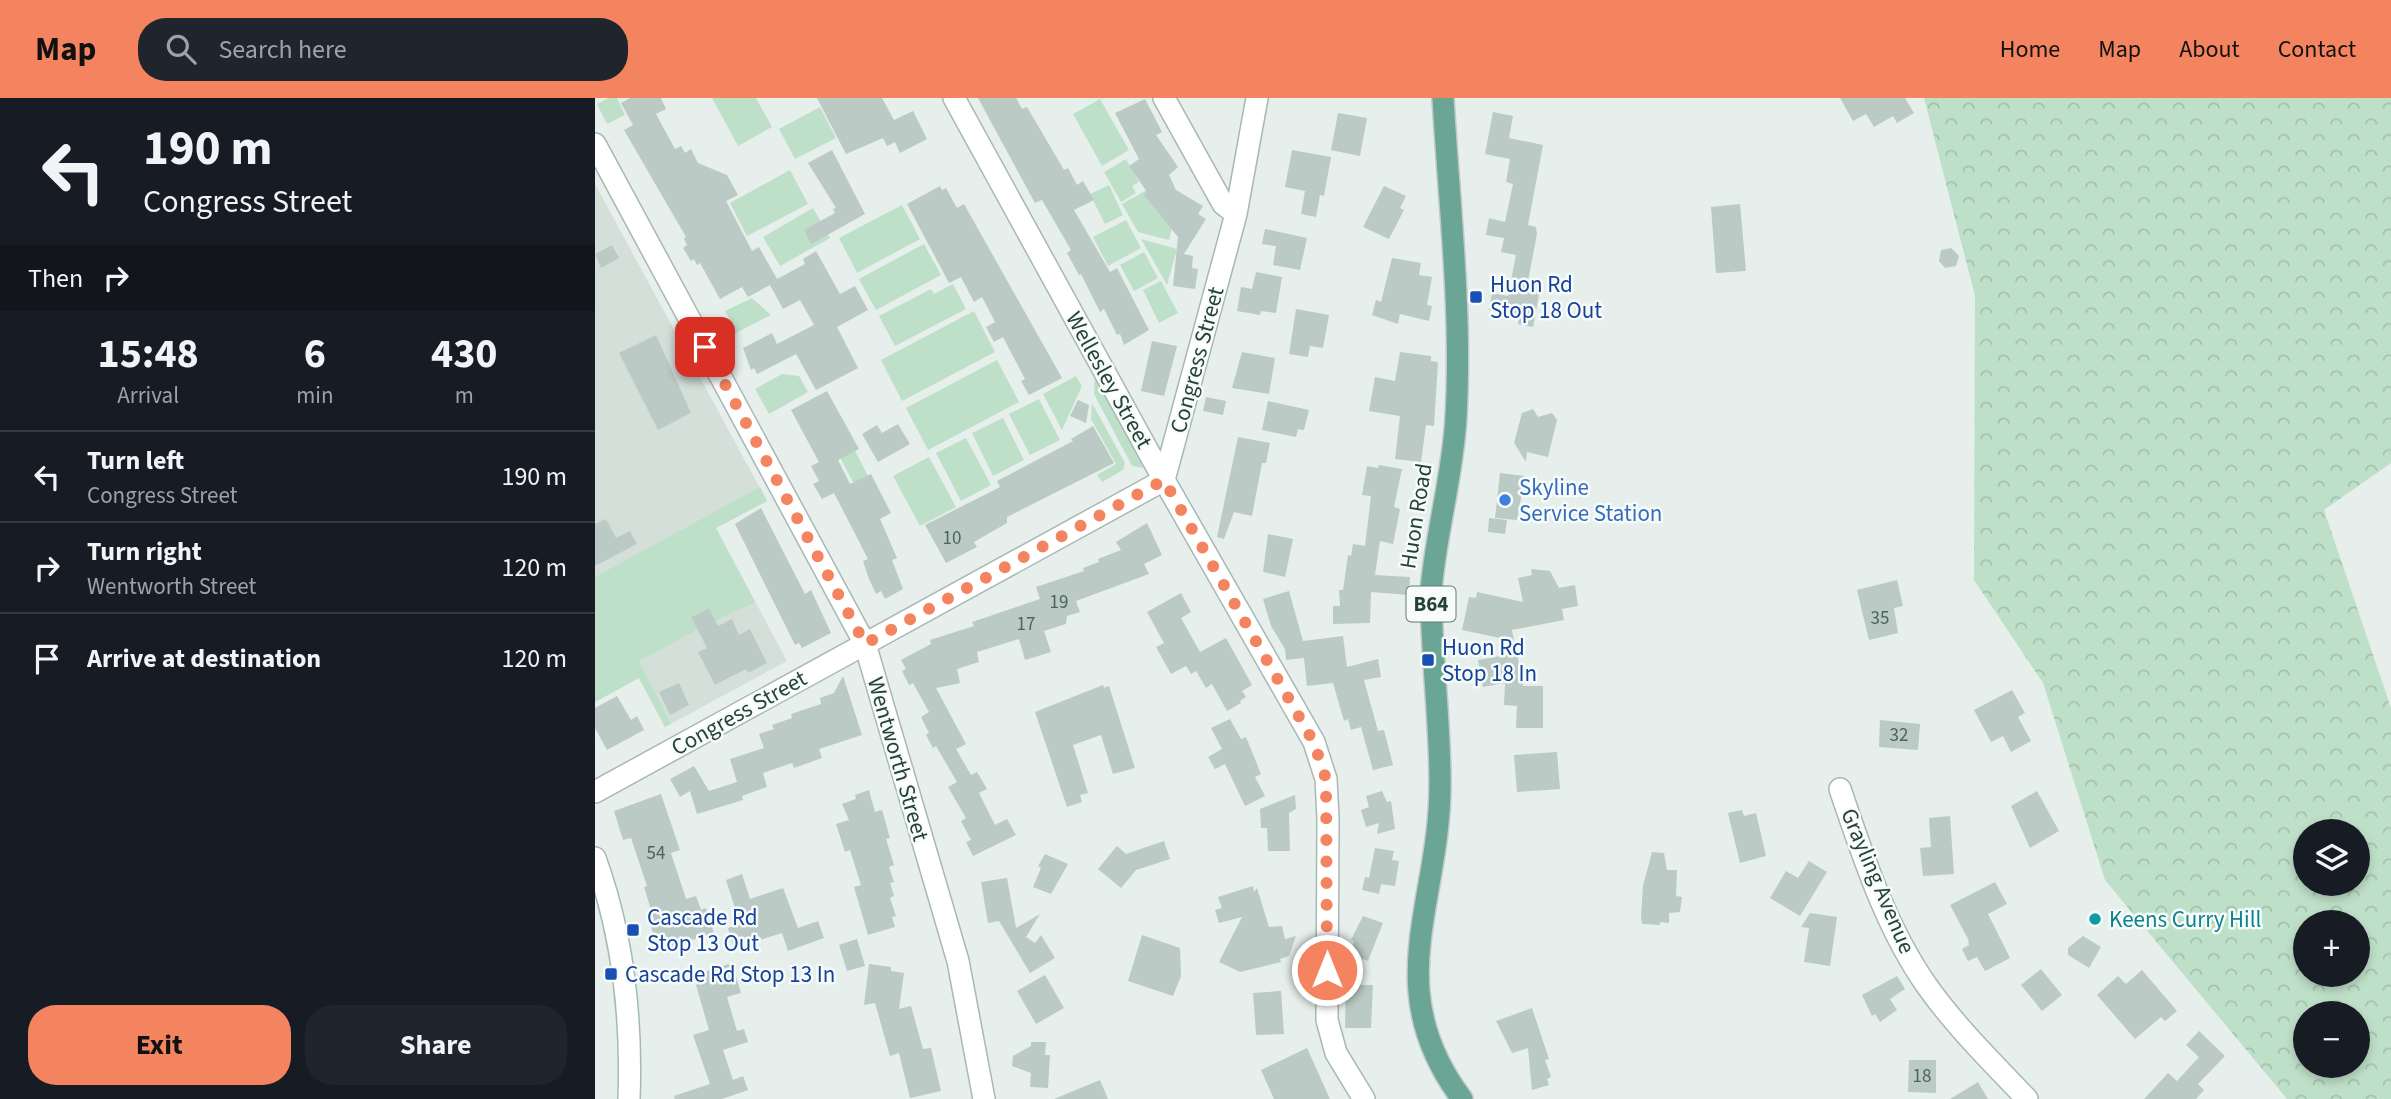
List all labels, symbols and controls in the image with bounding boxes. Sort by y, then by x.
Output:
search box [138,18,628,81]
text: Map [35,26,96,73]
icon: search [162,30,200,68]
text: Search here [218,31,347,68]
text: Home [2000,32,2060,67]
text: Map [2098,32,2141,67]
text: About [2179,32,2240,67]
text: Contact [2278,32,2356,67]
text: 190 m [143,114,272,184]
icon: left [28,126,119,217]
text: Congress Street [143,179,352,225]
icon: right [97,259,135,297]
text: Then [28,260,83,297]
place label: Huon Rd Stop 18 Out [1490,268,1602,327]
street label: Congress Street [1162,283,1232,437]
marker: Huon Rd Stop 18 Out [1468,289,1484,305]
street label: Wellesley Street [1058,305,1161,455]
pin [675,317,735,377]
text: 15:48 [97,324,199,384]
text: 6 [304,324,326,384]
text: 430 [431,324,498,384]
icon: arrive [686,328,724,366]
text: Arrival [117,379,179,412]
text: min [296,379,334,412]
text: m [455,379,474,412]
text: Turn left [87,442,184,479]
icon: left [28,458,66,496]
text: 190 m [501,458,567,495]
street label: Huon Road [1391,461,1441,571]
place label: Skyline Service Station [1519,471,1662,530]
text: Congress Street [87,479,237,512]
marker: Skyline Service Station [1497,492,1513,508]
house number: 10 [943,525,961,552]
text: Turn right [87,533,202,570]
icon: right [28,549,66,587]
text: 120 m [501,549,567,586]
text: Wentworth Street [87,570,256,603]
road number: B64 [1407,587,1455,622]
house number: 19 [1050,589,1068,616]
house number: 35 [1871,605,1889,632]
house number: 17 [1017,611,1035,638]
place label: Huon Rd Stop 18 In [1442,631,1537,690]
icon: arrive [28,640,66,678]
text: Arrive at destination [87,640,321,677]
text: 120 m [501,640,567,677]
marker: Huon Rd Stop 18 In [1420,652,1436,668]
street label: Congress Street [665,662,813,764]
street label: Wentworth Street [859,673,937,845]
house number: 32 [1890,722,1908,749]
street label: Grayling Avenue [1832,803,1924,959]
map controls [2293,819,2370,1078]
button: layers [2293,819,2370,896]
house number: 54 [647,840,665,867]
place label: Cascade Rd Stop 13 Out [647,901,759,960]
place label: Keens Curry Hill [2109,903,2261,936]
button: + [2293,910,2370,987]
marker: Keens Curry Hill [2087,911,2103,927]
marker: Cascade Rd Stop 13 Out [625,922,641,938]
position arrow [1290,933,1364,1007]
place label: Cascade Rd Stop 13 In [625,958,835,991]
marker: Cascade Rd Stop 13 In [603,966,619,982]
button: − [2293,1001,2370,1078]
button: Exit [28,1005,291,1085]
button: Share [305,1005,567,1085]
house number: 18 [1913,1063,1931,1090]

